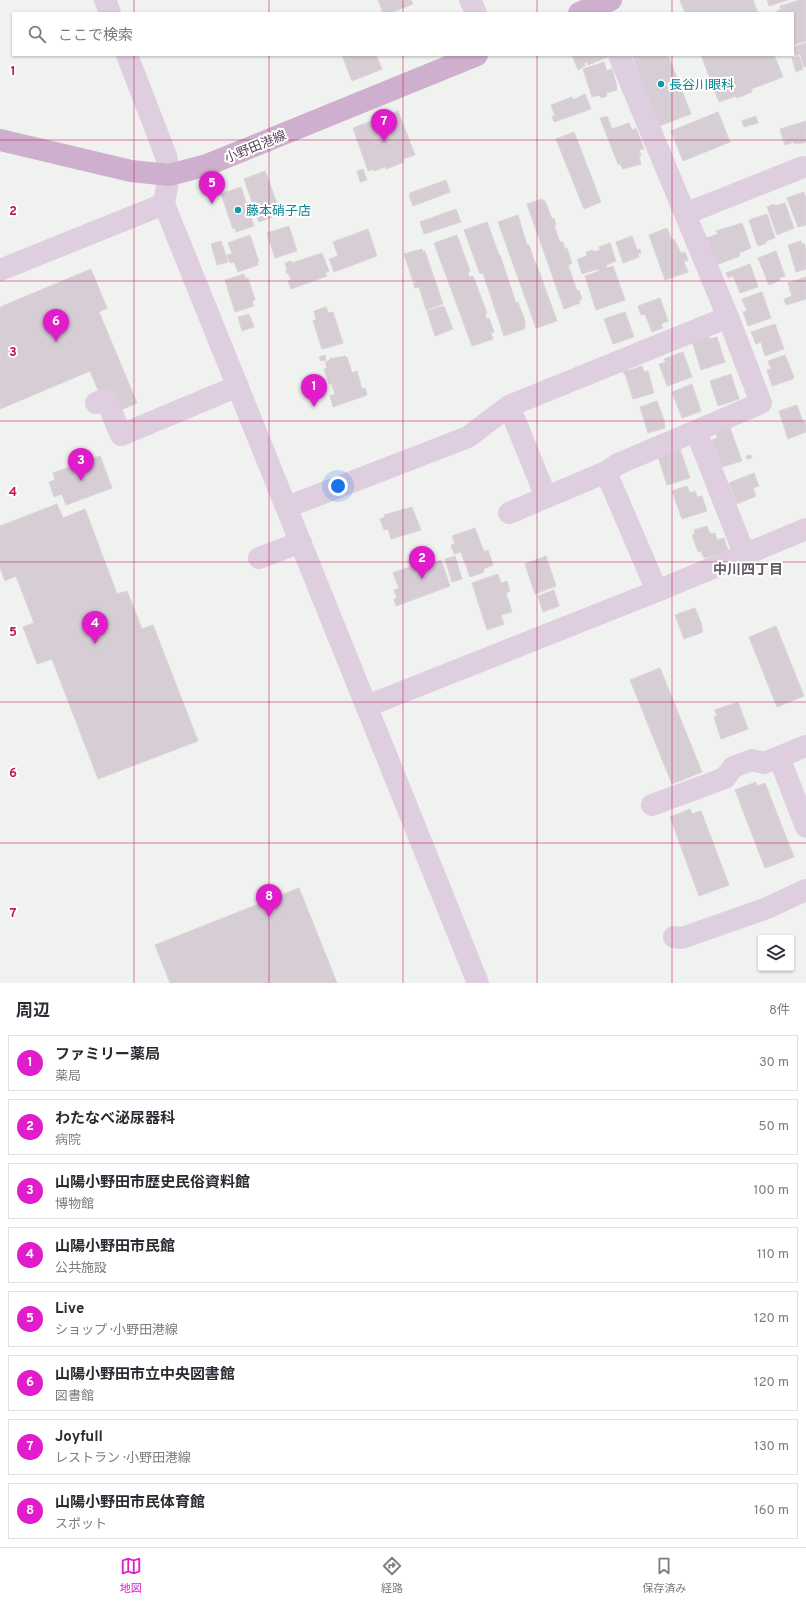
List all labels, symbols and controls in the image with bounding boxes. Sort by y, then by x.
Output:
search box [12,12,794,56]
icon: search [26,23,48,45]
text: ここで検索 [58,27,133,46]
text: 1 [10,64,16,80]
place label: 長谷川眼科 [669,78,734,94]
marker: 長谷川眼科 [656,79,666,89]
pin: 7 [371,109,397,142]
street label: 小野田港線 [222,127,289,167]
pin: 5 [199,171,225,204]
text: 2 [9,204,17,220]
place label: 藤本硝子店 [246,204,311,220]
marker: 藤本硝子店 [233,205,243,215]
pin: 6 [43,309,69,342]
text: 3 [9,345,17,361]
pin: 1 [301,374,327,407]
pin: 3 [68,448,94,481]
your location [328,476,348,496]
text: 4 [9,485,17,501]
pin: 2 [409,546,435,579]
district label: 中川四丁目 [713,562,783,579]
pin: 4 [82,611,108,644]
text: 5 [9,625,17,641]
text: 6 [9,766,17,782]
pin: 8 [256,884,282,917]
text: 7 [10,906,17,922]
map controls [758,935,794,971]
button: layers [758,935,794,971]
text: 周辺 [16,1001,50,1023]
text: 8件 [769,1003,790,1019]
text: ファミリー薬局 [55,1046,160,1065]
text: 1 [27,1055,33,1071]
text: 30 m [759,1055,789,1071]
text: 薬局 [55,1069,81,1085]
text: わたなべ泌尿器科 [55,1110,175,1129]
text: 2 [26,1119,34,1135]
text: 50 m [759,1119,789,1135]
text: 病院 [55,1133,81,1149]
text: 山陽小野田市歴史民俗資料館 [55,1174,250,1193]
text: 3 [26,1183,34,1199]
text: 100 m [753,1183,789,1199]
text: 博物館 [55,1197,94,1213]
text: 山陽小野田市民館 [55,1238,175,1257]
text: 4 [26,1247,34,1263]
text: 110 m [757,1247,789,1263]
text: 公共施設 [55,1261,107,1277]
text: Live [55,1300,84,1319]
text: 5 [26,1311,34,1327]
text: 120 m [754,1311,789,1327]
text: ショップ · 小野田港線 [55,1323,178,1339]
text: 山陽小野田市立中央図書館 [55,1366,235,1385]
text: 6 [26,1375,34,1391]
text: 120 m [754,1375,789,1391]
text: 図書館 [55,1389,94,1405]
text: Joyfull [55,1428,103,1447]
text: 7 [27,1439,33,1455]
text: 130 m [754,1439,789,1455]
text: レストラン · 小野田港線 [55,1451,191,1467]
text: 山陽小野田市民体育館 [55,1494,205,1513]
text: 8 [26,1503,34,1519]
text: 160 m [754,1503,789,1519]
text: スポット [55,1517,107,1533]
tab: 地図 [120,1555,142,1596]
tab: 経路 [381,1555,403,1596]
tab: 保存済み [642,1555,686,1596]

